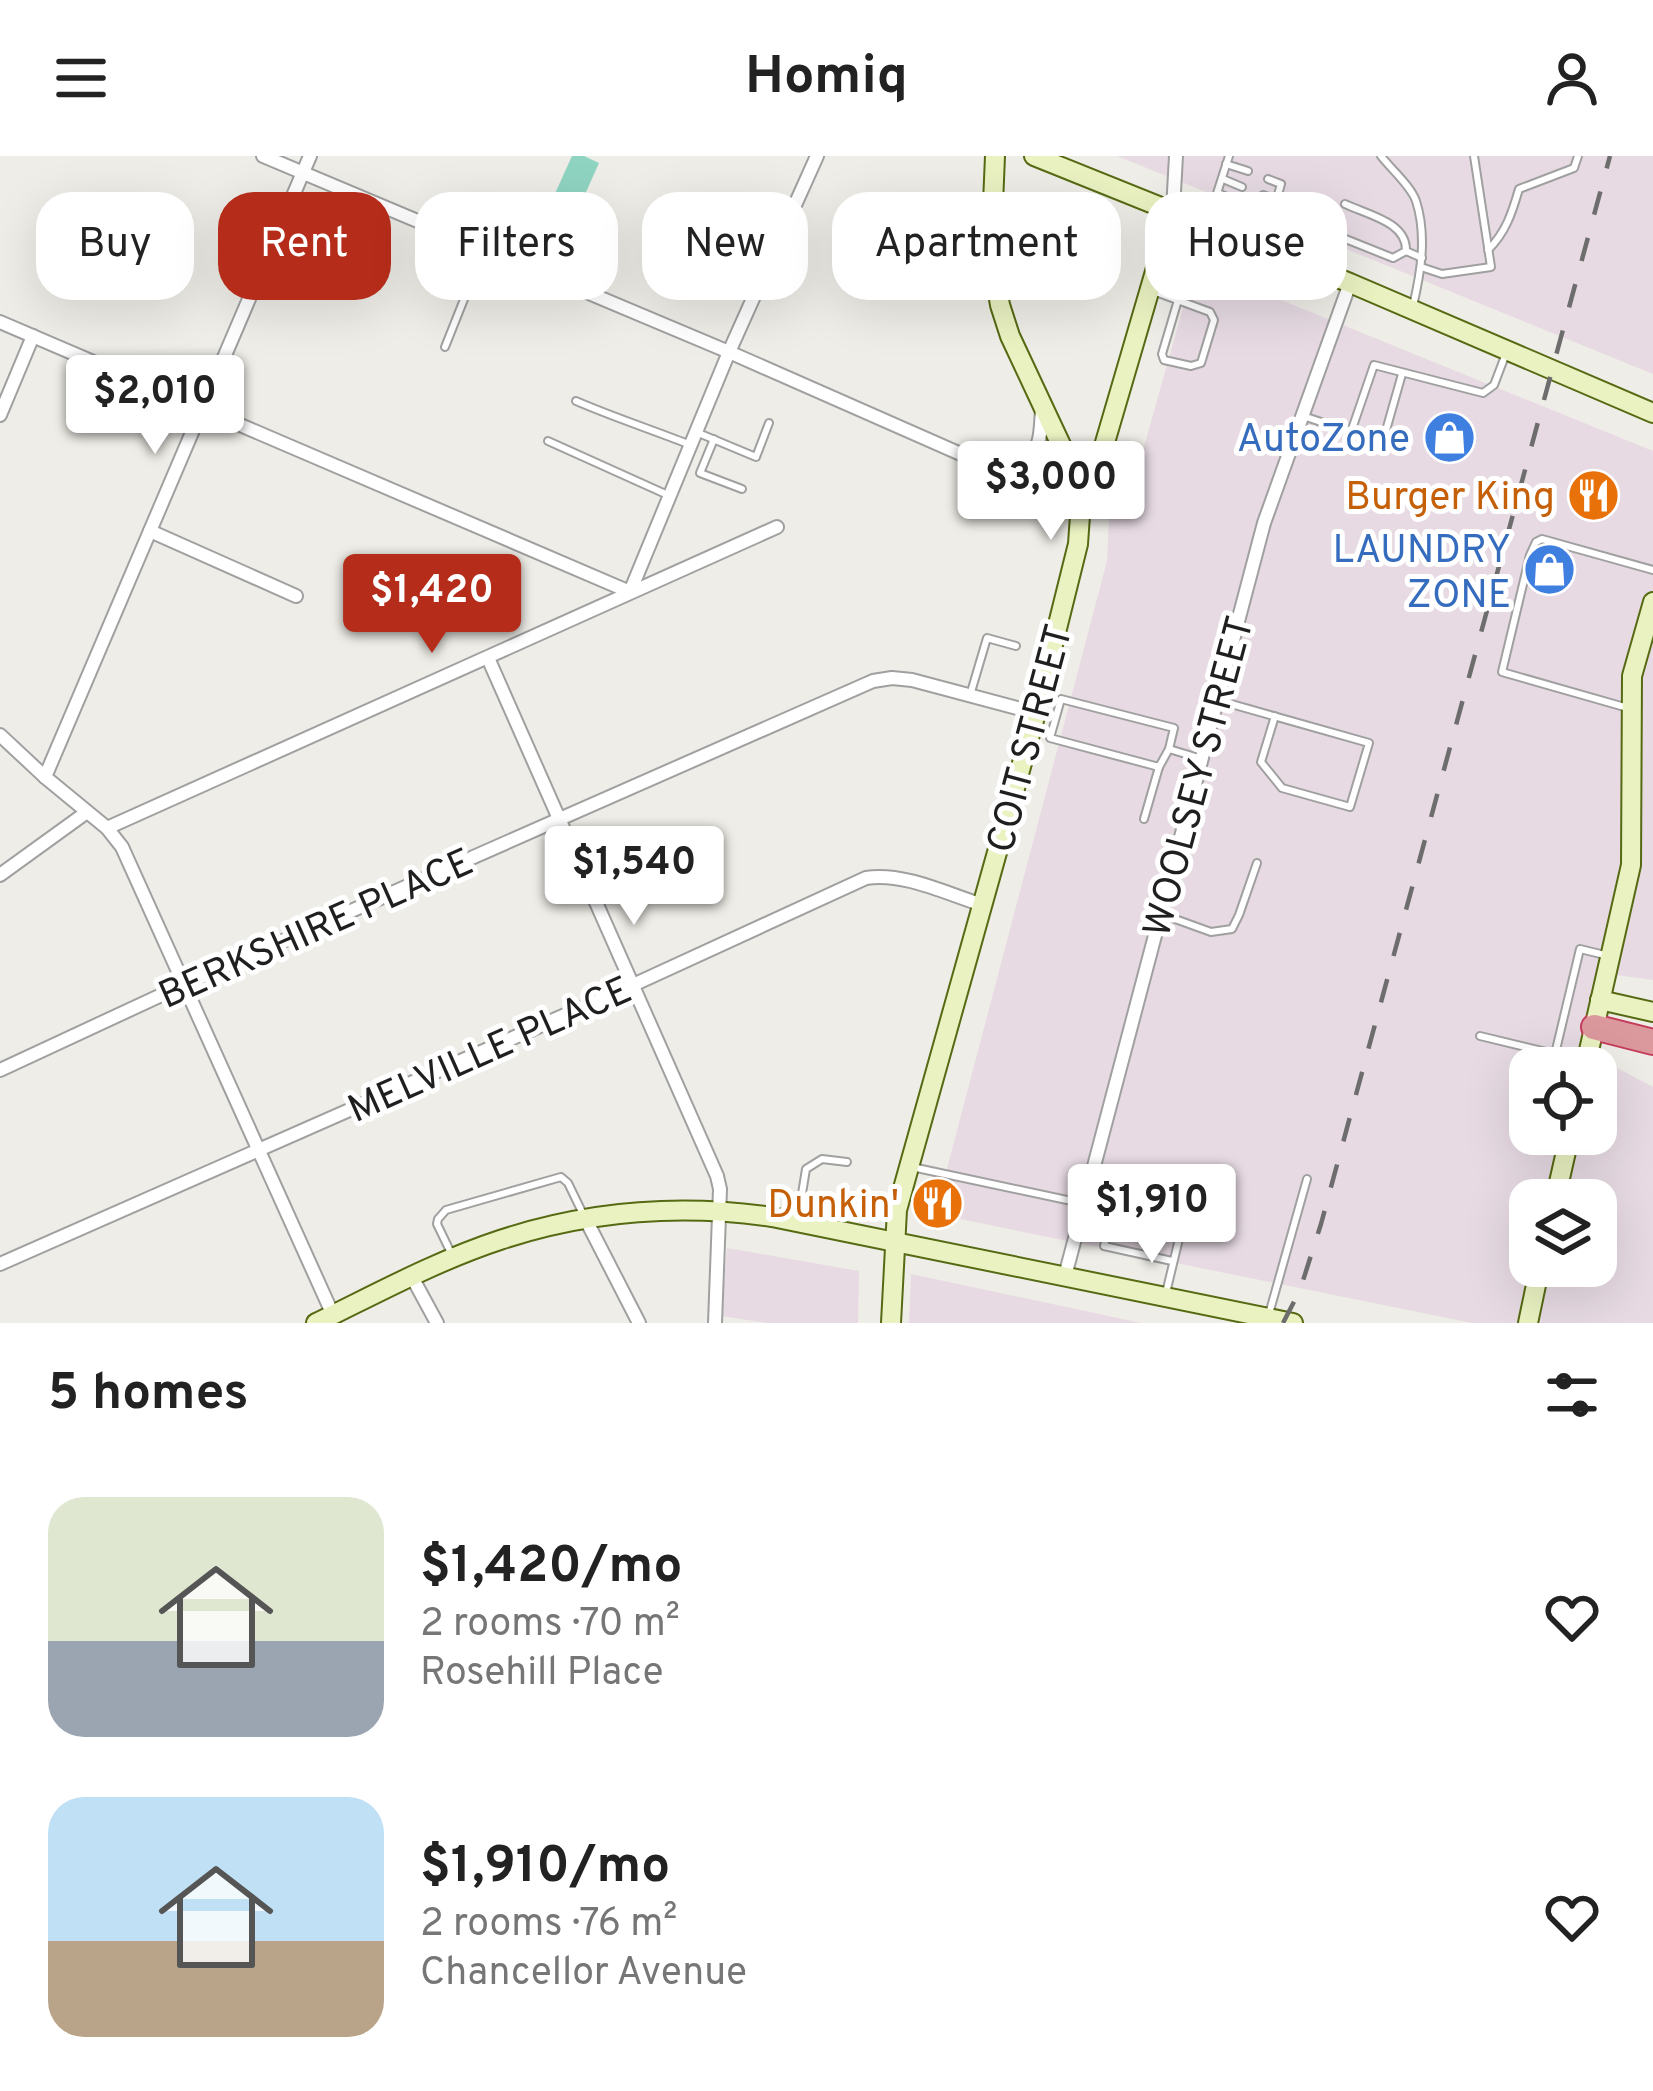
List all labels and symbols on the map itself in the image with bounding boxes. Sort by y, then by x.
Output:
pin: $2,010 [57,355,253,457]
shop icon: AutoZone [1421,409,1477,465]
place label: AutoZone [1237,417,1410,466]
pin: $3,000 [953,441,1149,543]
restaurant icon: Burger King [1566,467,1622,523]
place label: Burger King [1345,475,1555,524]
place label: LAUNDRY ZONE [1332,528,1511,622]
shop icon: LAUNDRY ZONE [1522,542,1578,598]
pin: $1,420 [334,554,530,656]
street label: WOOLSEY STREET [1135,611,1268,943]
street label: COIT STREET [978,620,1086,859]
pin: $1,540 [536,826,732,928]
street label: BERKSHIRE PLACE [152,840,482,1022]
street label: MELVILLE PLACE [342,968,640,1137]
pin: $1,910 [1054,1164,1250,1266]
restaurant icon: Dunkin' [910,1175,966,1231]
place label: Dunkin' [767,1183,899,1232]

